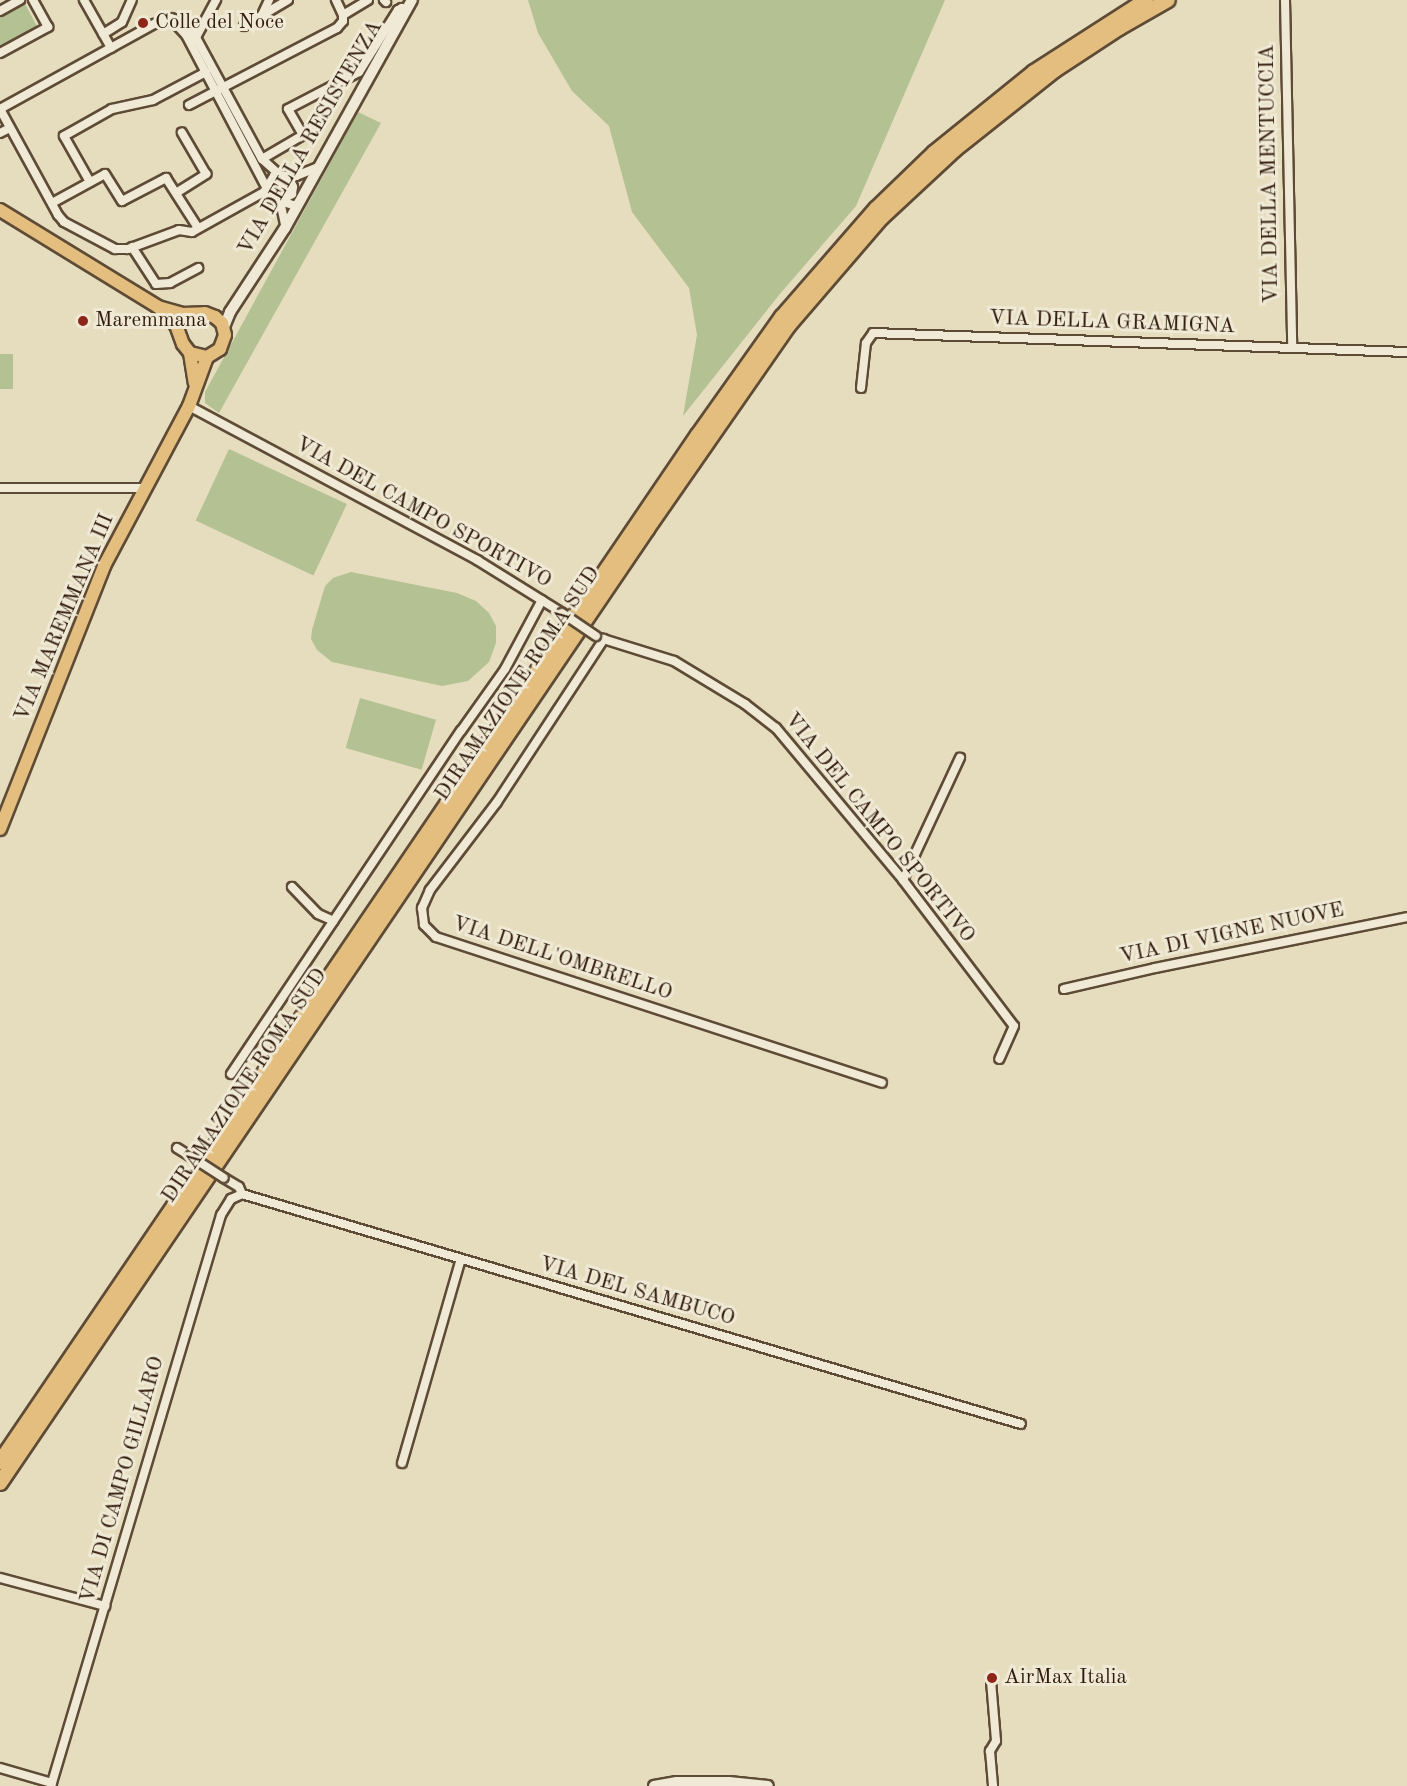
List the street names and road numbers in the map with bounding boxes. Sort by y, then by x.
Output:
street label: VIA DELLA RESISTENZA [233,16,389,260]
street label: VIA DELLA MENTUCCIA [1255,44,1285,304]
street label: VIA DELLA GRAMIGNA [989,306,1235,340]
street label: VIA DEL CAMPO SPORTIVO [291,432,555,594]
street label: VIA MAREMMANA III [10,510,120,726]
street label: DIRAMAZIONE ROMA SUD [430,562,606,806]
street label: VIA DEL CAMPO SPORTIVO [778,708,980,948]
street label: VIA DI VIGNE NUOVE [1117,898,1347,970]
street label: VIA DELL'OMBRELLO [449,912,675,1006]
street label: DIRAMAZIONE ROMA SUD [157,964,333,1208]
street label: VIA DEL SAMBUCO [536,1252,738,1332]
street label: VIA DI CAMPO GILLARO [76,1354,170,1606]

